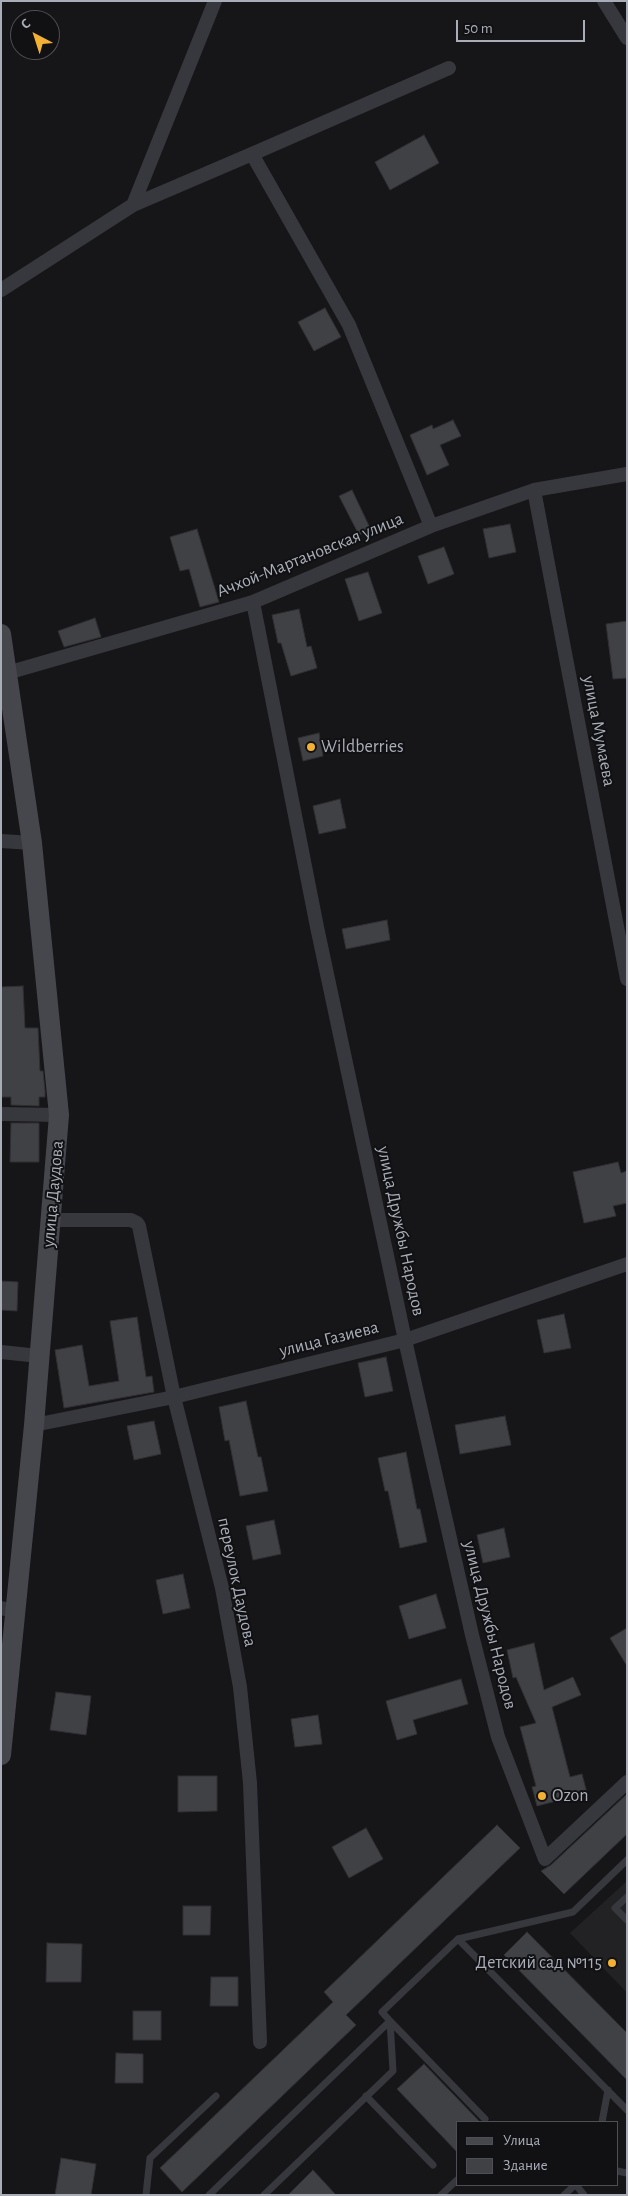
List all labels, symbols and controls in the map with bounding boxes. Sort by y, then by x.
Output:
north arrow [10,10,60,60]
scale bar [458,10,587,42]
text: С [19,16,33,32]
text: 50 m [464,21,493,36]
street label: Ачхой-Мартановская улица [214,508,406,602]
street label: улица Мумаева [578,674,620,788]
place label: Wildberries [321,736,404,758]
marker: Wildberries [305,741,317,753]
street label: улица Даудова [38,1140,68,1248]
street label: улица Дружбы Народов [372,1144,430,1318]
street label: улица Газиева [277,1316,381,1362]
street label: переулок Даудова [213,1515,261,1649]
street label: улица Дружбы Народов [459,1539,521,1711]
place label: Ozon [552,1785,589,1807]
marker: Ozon [536,1790,548,1802]
place label: Детский сад №115 [476,1952,602,1974]
marker: Детский сад №115 [606,1957,618,1969]
legend [456,2121,618,2186]
text: Улица [503,2133,540,2148]
text: Здание [503,2158,548,2173]

